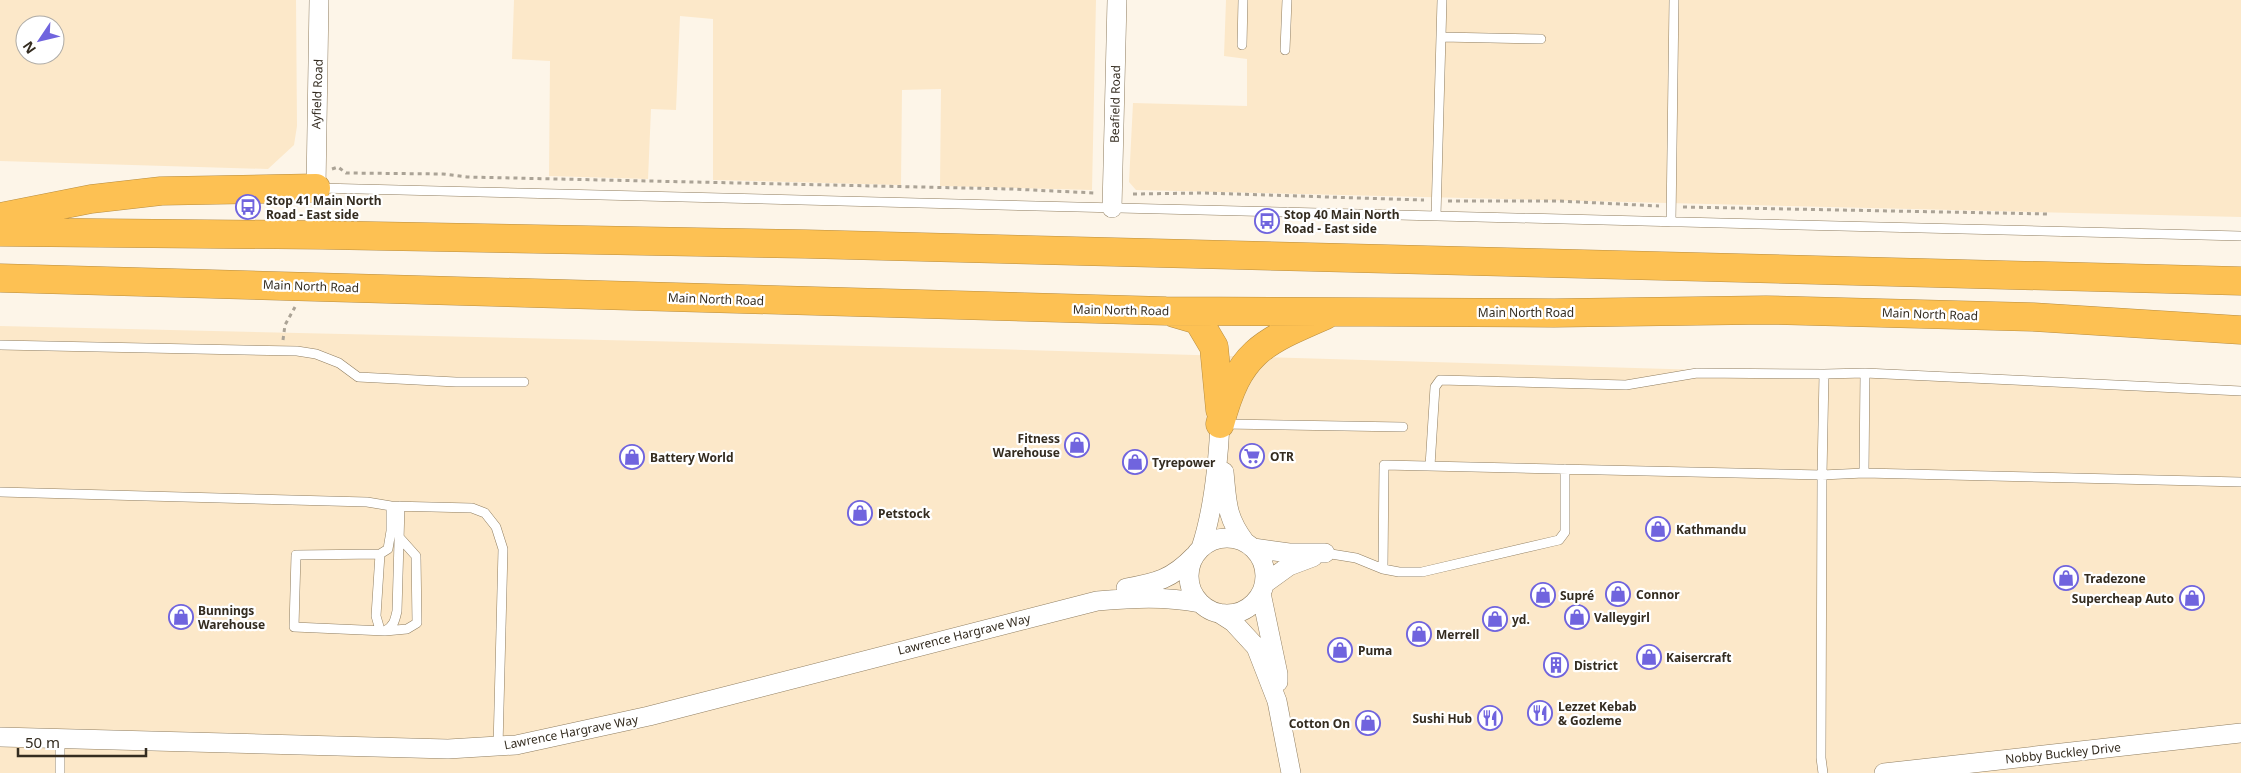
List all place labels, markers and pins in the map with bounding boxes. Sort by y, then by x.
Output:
place label: Stop 41 Main North Road - East side [266,192,382,223]
bus stop icon: Stop 41 Main North Road - East side [235,194,261,220]
place label: Stop 40 Main North Road - East side [1284,206,1400,237]
bus stop icon: Stop 40 Main North Road - East side [1254,208,1280,234]
place label: Fitness Warehouse [993,430,1060,461]
shop icon: Fitness Warehouse [1064,432,1090,458]
supermarket icon: OTR [1239,443,1265,469]
shop icon: Battery World [619,444,645,470]
place label: OTR [1270,448,1294,465]
place label: Battery World [650,449,733,466]
shop icon: Tyrepower [1122,449,1148,475]
place label: Tyrepower [1152,454,1216,471]
shop icon: Petstock [847,500,873,526]
place label: Petstock [878,505,931,522]
shop icon: Kathmandu [1645,516,1671,542]
place label: Kathmandu [1676,521,1746,538]
shop icon: Tradezone [2053,565,2079,591]
place label: Tradezone [2084,570,2146,587]
shop icon: Connor [1605,581,1631,607]
shop icon: Supré [1530,582,1556,608]
shop icon: Supercheap Auto [2179,585,2205,611]
place label: Connor [1636,586,1680,603]
place label: Supré [1560,587,1594,604]
place label: Supercheap Auto [2072,590,2174,607]
place label: Bunnings Warehouse [198,602,265,633]
shop icon: Bunnings Warehouse [168,604,194,630]
shop icon: Valleygirl [1564,604,1590,630]
shop icon: yd. [1482,606,1508,632]
place label: Valleygirl [1594,609,1650,626]
place label: yd. [1512,611,1530,628]
shop icon: Merrell [1406,621,1432,647]
place label: Merrell [1436,626,1479,643]
shop icon: Puma [1327,637,1353,663]
place label: Puma [1358,642,1392,659]
shop icon: Kaisercraft [1636,644,1662,670]
place label: Kaisercraft [1666,649,1731,666]
building icon: District [1543,652,1569,678]
place label: District [1574,657,1618,674]
place label: Lezzet Kebab & Gozleme [1558,698,1637,729]
restaurant icon: Lezzet Kebab & Gozleme [1527,700,1553,726]
restaurant icon: Sushi Hub [1477,705,1503,731]
shop icon: Cotton On [1355,710,1381,736]
place label: Sushi Hub [1412,710,1472,727]
place label: Cotton On [1289,715,1350,732]

